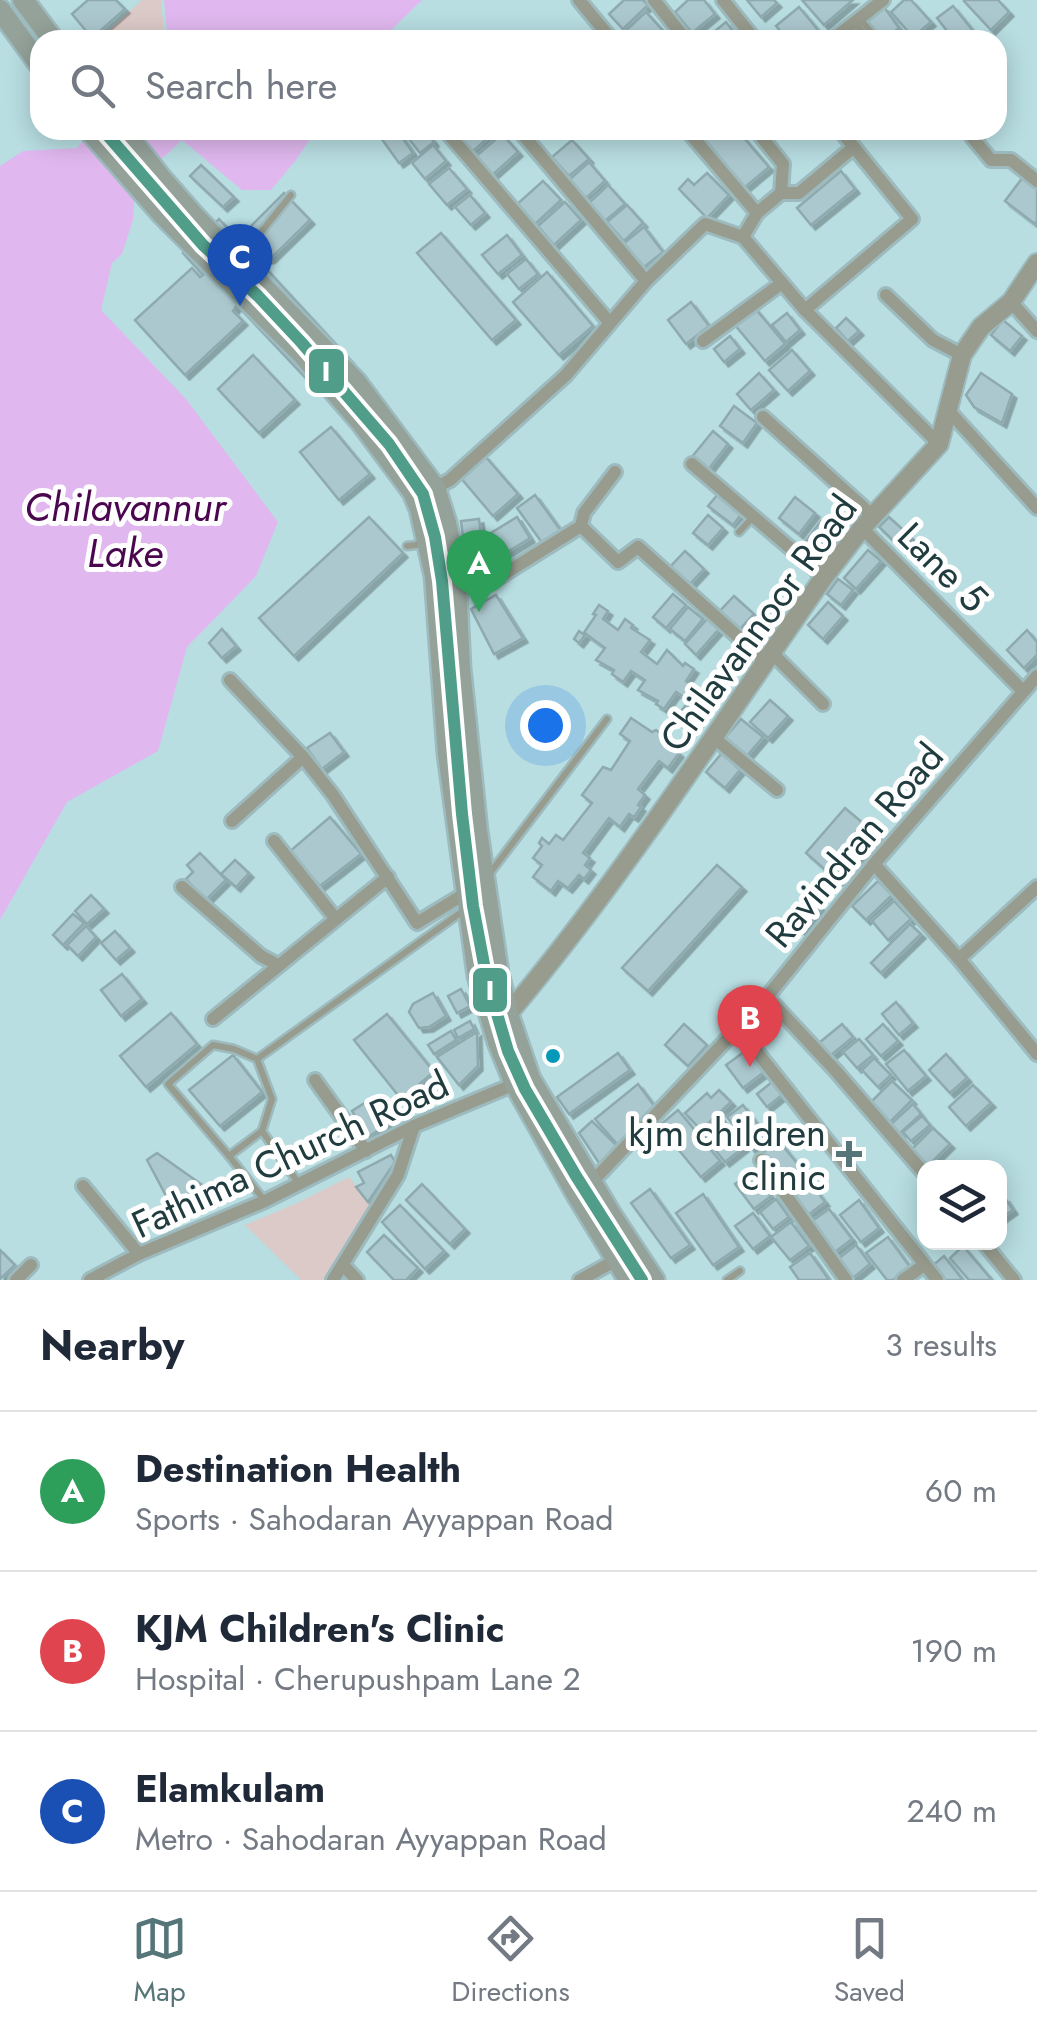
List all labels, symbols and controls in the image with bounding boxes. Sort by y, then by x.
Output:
search box [30,30,1007,140]
icon: search [65,58,120,113]
text: Search here [145,58,337,113]
pin: C [208,224,272,306]
line badge: I [307,347,346,395]
text: I [322,351,330,392]
water label: Chilavannur Lake [24,478,228,582]
street label: Chilavannoor Road [646,483,870,763]
street label: Lane 5 [885,509,1001,625]
pin: A [446,530,512,612]
your location [520,700,571,751]
street label: Ravindran Road [752,731,956,959]
line badge: I [471,966,509,1014]
text: I [486,970,494,1011]
pin: B [718,984,782,1067]
unlabelled marker [543,1046,563,1066]
street label: Fathima Church Road [122,1056,458,1252]
place label: kjm children clinic [628,1105,826,1204]
marker: kjm children clinic [836,1141,862,1167]
map controls [917,1160,1007,1250]
button: layers [917,1160,1007,1250]
text: Nearby [40,1315,184,1376]
text: 3 results [885,1322,997,1368]
text: Destination Health [135,1441,461,1496]
text: A [61,1468,84,1514]
text: 60 m [925,1468,997,1514]
text: Sports · Sahodaran Ayyappan Road [135,1496,614,1542]
text: KJM Children's Clinic [135,1601,504,1656]
text: B [62,1628,83,1674]
text: 190 m [910,1628,997,1674]
text: Hospital · Cherupushpam Lane 2 [135,1656,581,1702]
text: Elamkulam [135,1761,325,1816]
text: C [61,1788,84,1834]
text: 240 m [906,1788,997,1834]
text: Metro · Sahodaran Ayyappan Road [135,1816,607,1862]
tab: Map [132,1911,187,2012]
tab: Directions [451,1911,570,2012]
tab: Saved [834,1911,905,2012]

